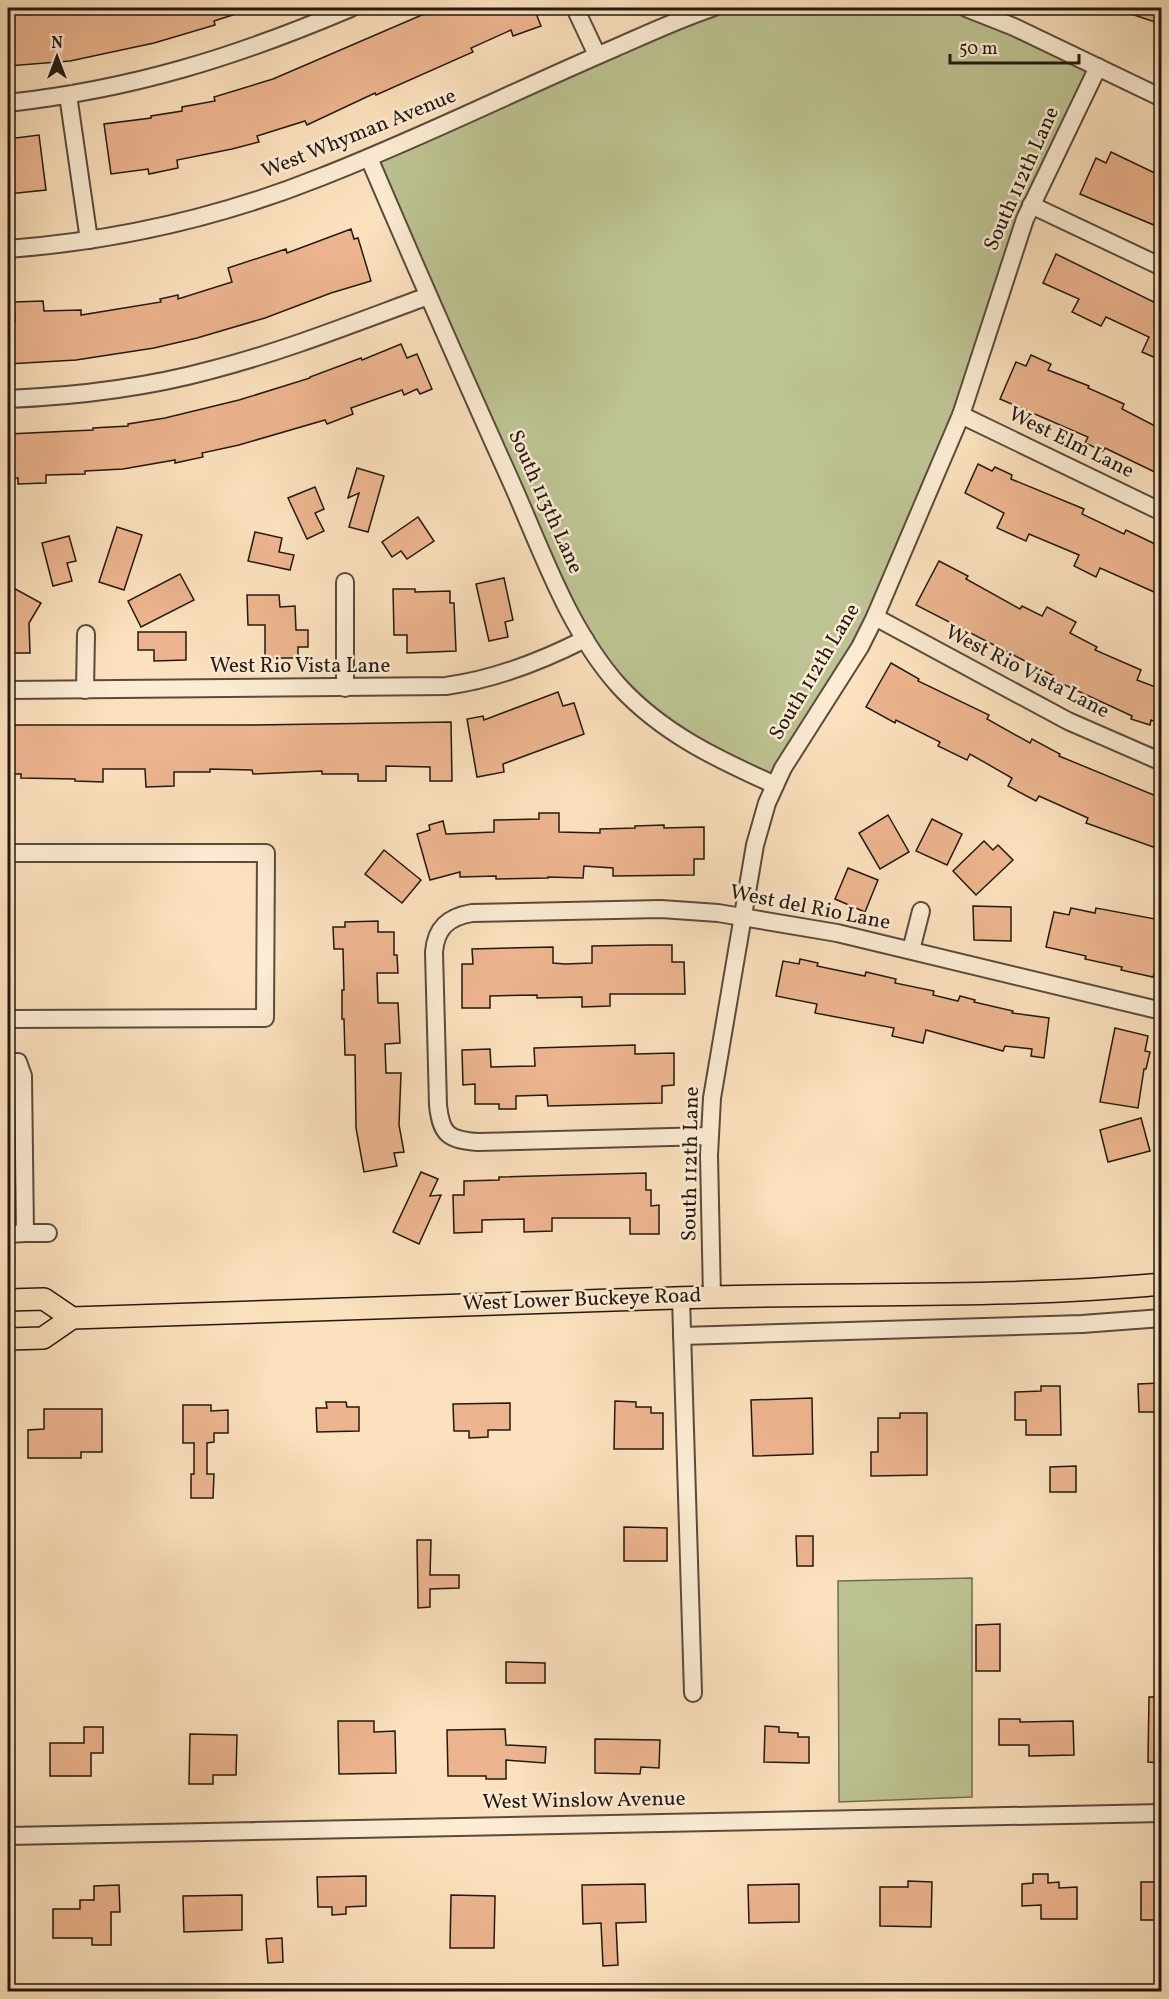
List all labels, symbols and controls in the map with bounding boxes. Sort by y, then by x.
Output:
north arrow [27,27,87,87]
scale bar [950,27,1079,65]
text: N [51,33,63,55]
text: 50 m [959,37,998,62]
street label: West Whyman Avenue [257,82,461,186]
street label: South 112th Lane [977,102,1067,256]
street label: West Elm Lane [1003,400,1139,486]
street label: South 113th Lane [500,426,590,579]
street label: South 112th Lane [763,598,867,746]
street label: West Rio Vista Lane [940,618,1114,726]
street label: West Rio Vista Lane [210,652,390,681]
street label: West del Rio Lane [727,878,893,938]
street label: South 112th Lane [675,1086,707,1242]
street label: West Lower Buckeye Road [462,1281,702,1319]
street label: West Winslow Avenue [482,1785,686,1817]

